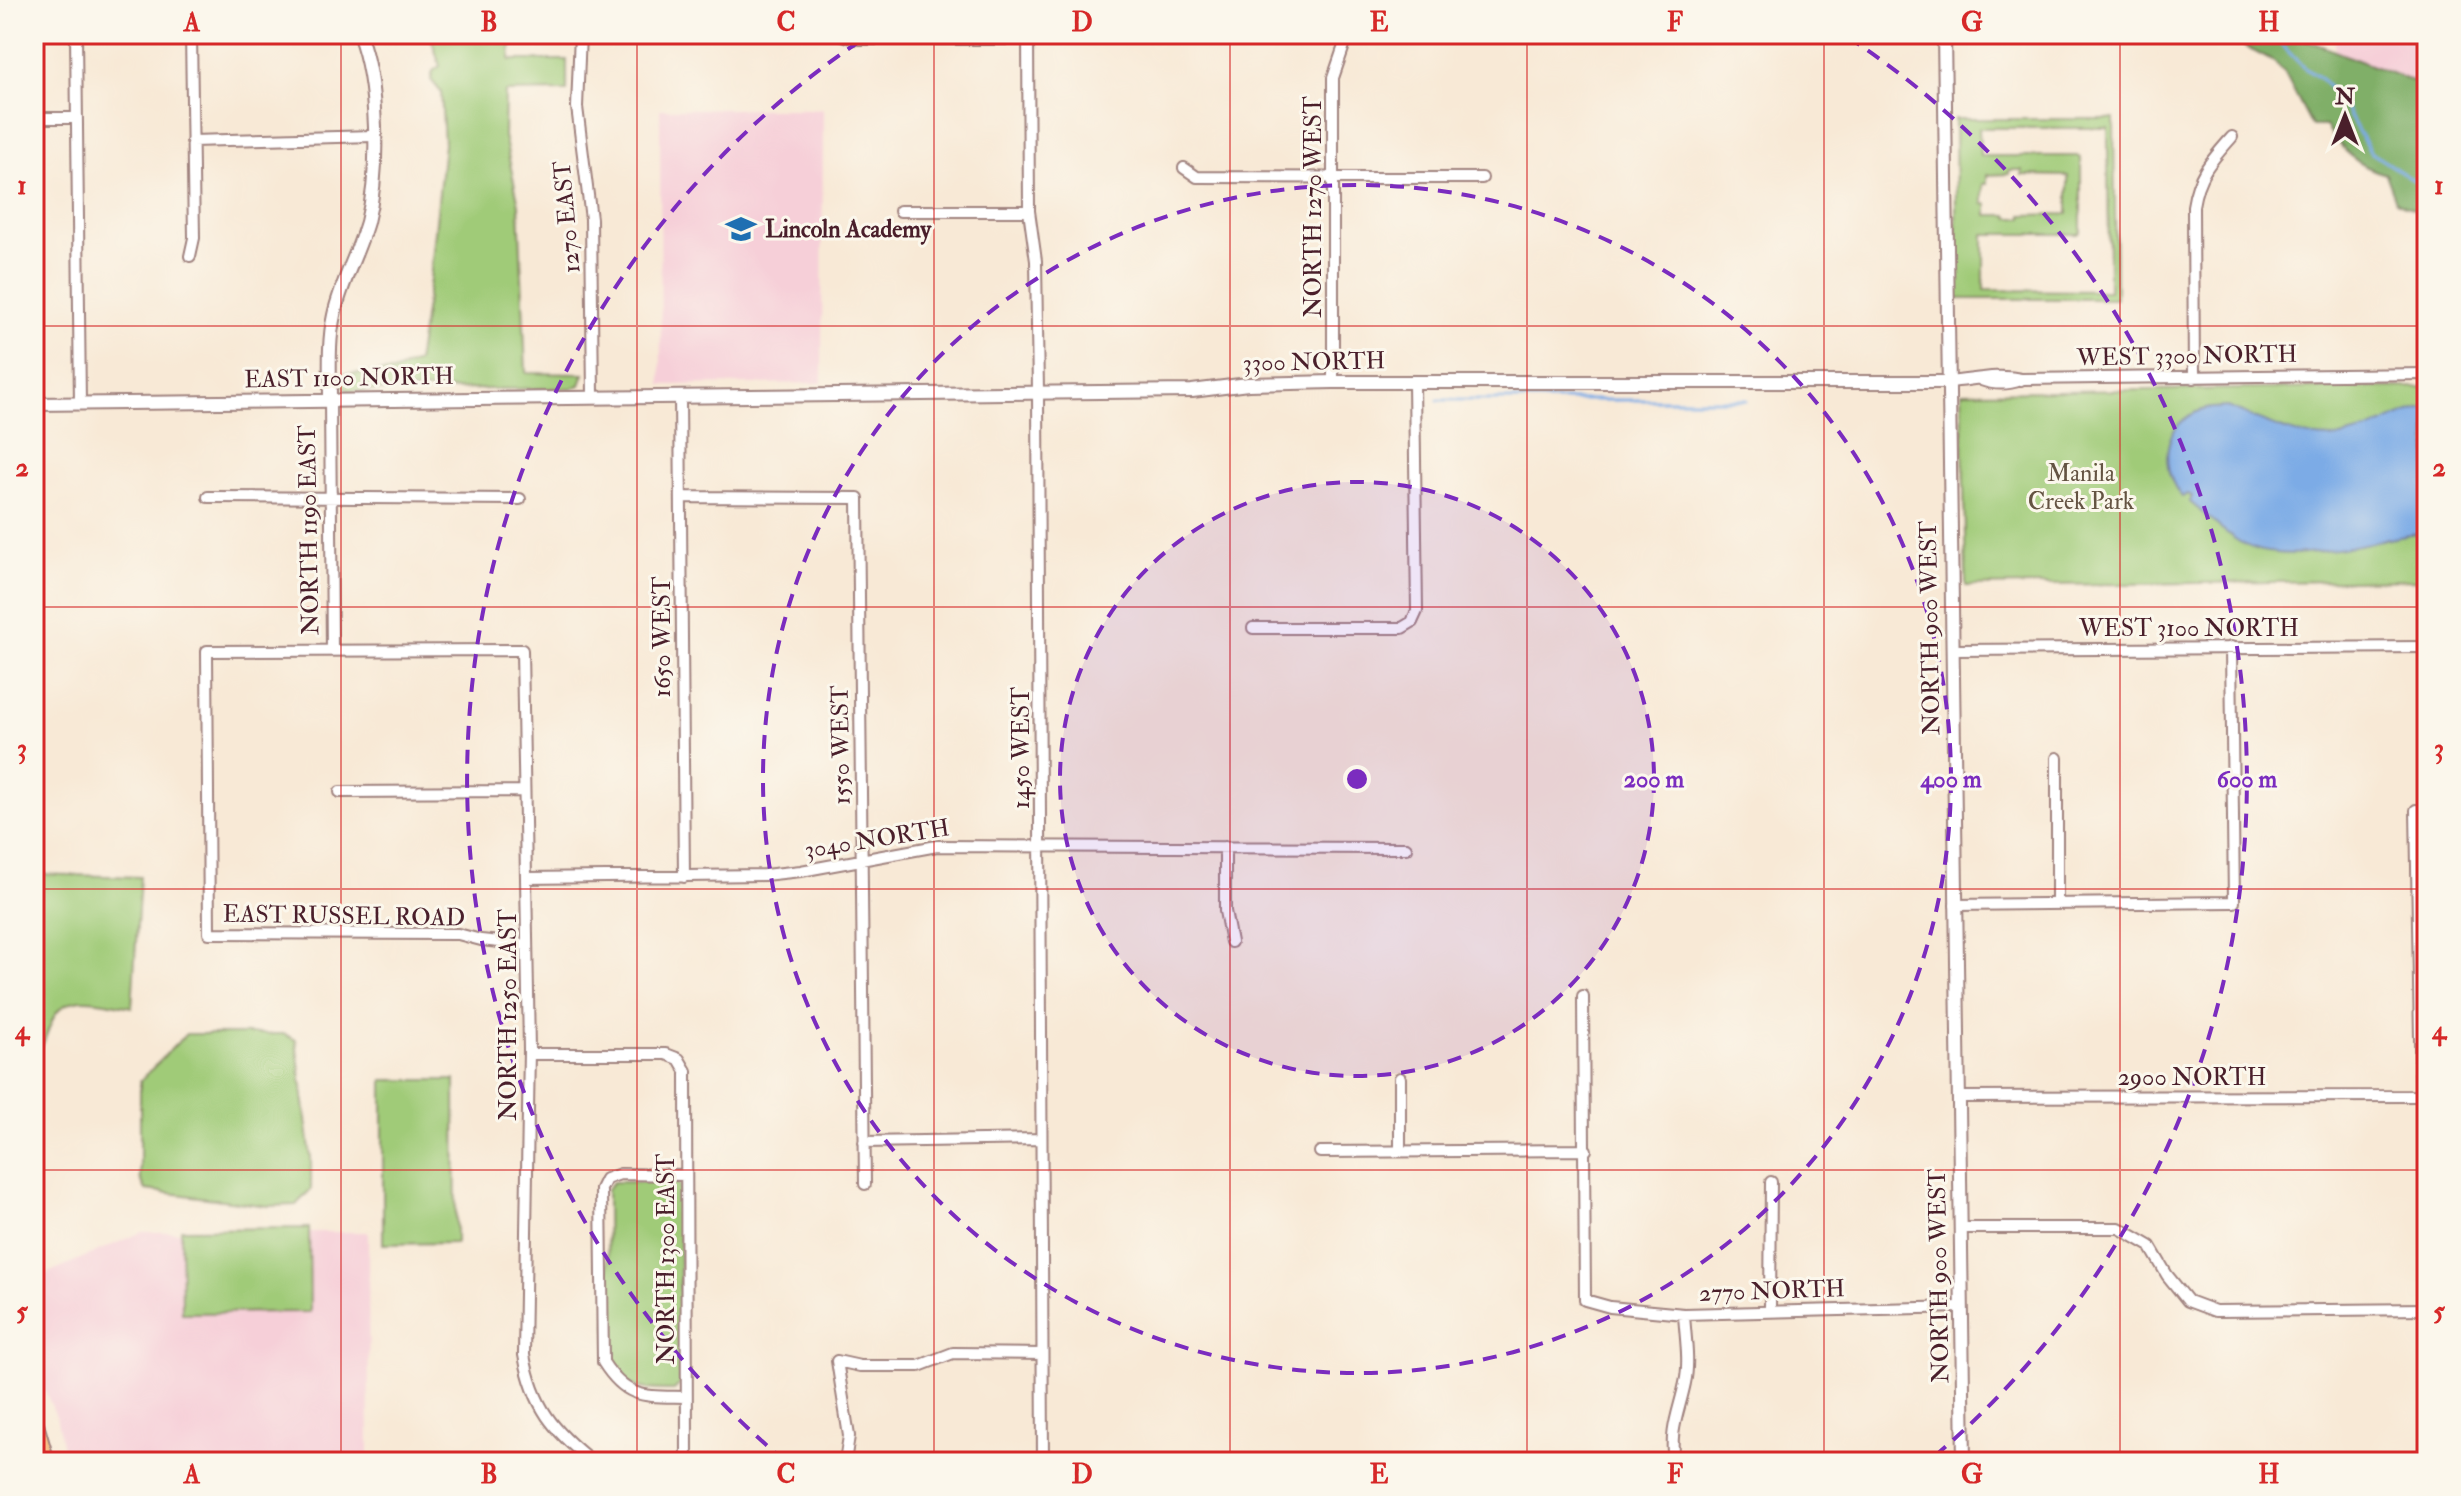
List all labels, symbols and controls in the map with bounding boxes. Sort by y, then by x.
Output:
text: A [183,7,201,39]
text: B [480,7,498,39]
text: C [776,7,796,39]
text: D [1071,7,1093,39]
text: E [1370,7,1389,39]
text: F [1667,7,1684,39]
text: G [1961,7,1983,39]
text: H [2258,7,2280,39]
north arrow [2305,76,2385,156]
text: N [2334,83,2355,111]
street label: NORTH 1270 WEST [1298,96,1329,318]
street label: 1270 EAST [547,159,587,274]
text: 1 [17,170,27,202]
text: 1 [2434,170,2444,202]
school or university icon: Lincoln Academy [724,212,758,246]
place label: Lincoln Academy [765,214,933,245]
street label: WEST 3300 NORTH [2075,339,2298,373]
street label: 3300 NORTH [1242,345,1386,379]
street label: EAST 1100 NORTH [244,361,454,395]
street label: NORTH 1190 EAST [292,425,326,635]
text: 2 [15,452,29,484]
text: 2 [2432,452,2446,484]
park label: Manila Creek Park [2028,458,2135,517]
street label: NORTH 900 WEST [1913,520,1947,736]
street label: 1650 WEST [647,576,678,698]
street label: WEST 3100 NORTH [2078,613,2299,644]
street label: 1550 WEST [824,685,858,805]
street label: 1450 WEST [1006,687,1037,809]
text: 3 [17,733,27,765]
text: 3 [2434,733,2444,765]
text: 200 m [1624,764,1685,795]
text: 400 m [1919,764,1982,795]
text: 600 m [2217,764,2278,795]
centre of rings [1343,765,1371,793]
street label: 3040 NORTH [802,812,952,866]
street label: EAST RUSSEL ROAD [222,898,466,934]
street label: NORTH 1250 EAST [493,909,524,1121]
text: 4 [14,1015,31,1047]
text: 4 [2431,1015,2448,1047]
street label: 2900 NORTH [2118,1062,2266,1093]
street label: NORTH 1300 EAST [651,1153,682,1364]
street label: NORTH 900 WEST [1922,1168,1956,1384]
street label: 2770 NORTH [1698,1273,1846,1309]
text: 5 [16,1296,28,1328]
text: 5 [2433,1296,2445,1328]
text: A [183,1459,201,1491]
text: B [480,1459,498,1491]
text: C [776,1459,796,1491]
text: D [1071,1459,1093,1491]
text: E [1370,1459,1389,1491]
text: F [1667,1459,1684,1491]
text: G [1961,1459,1983,1491]
text: H [2258,1459,2280,1491]

